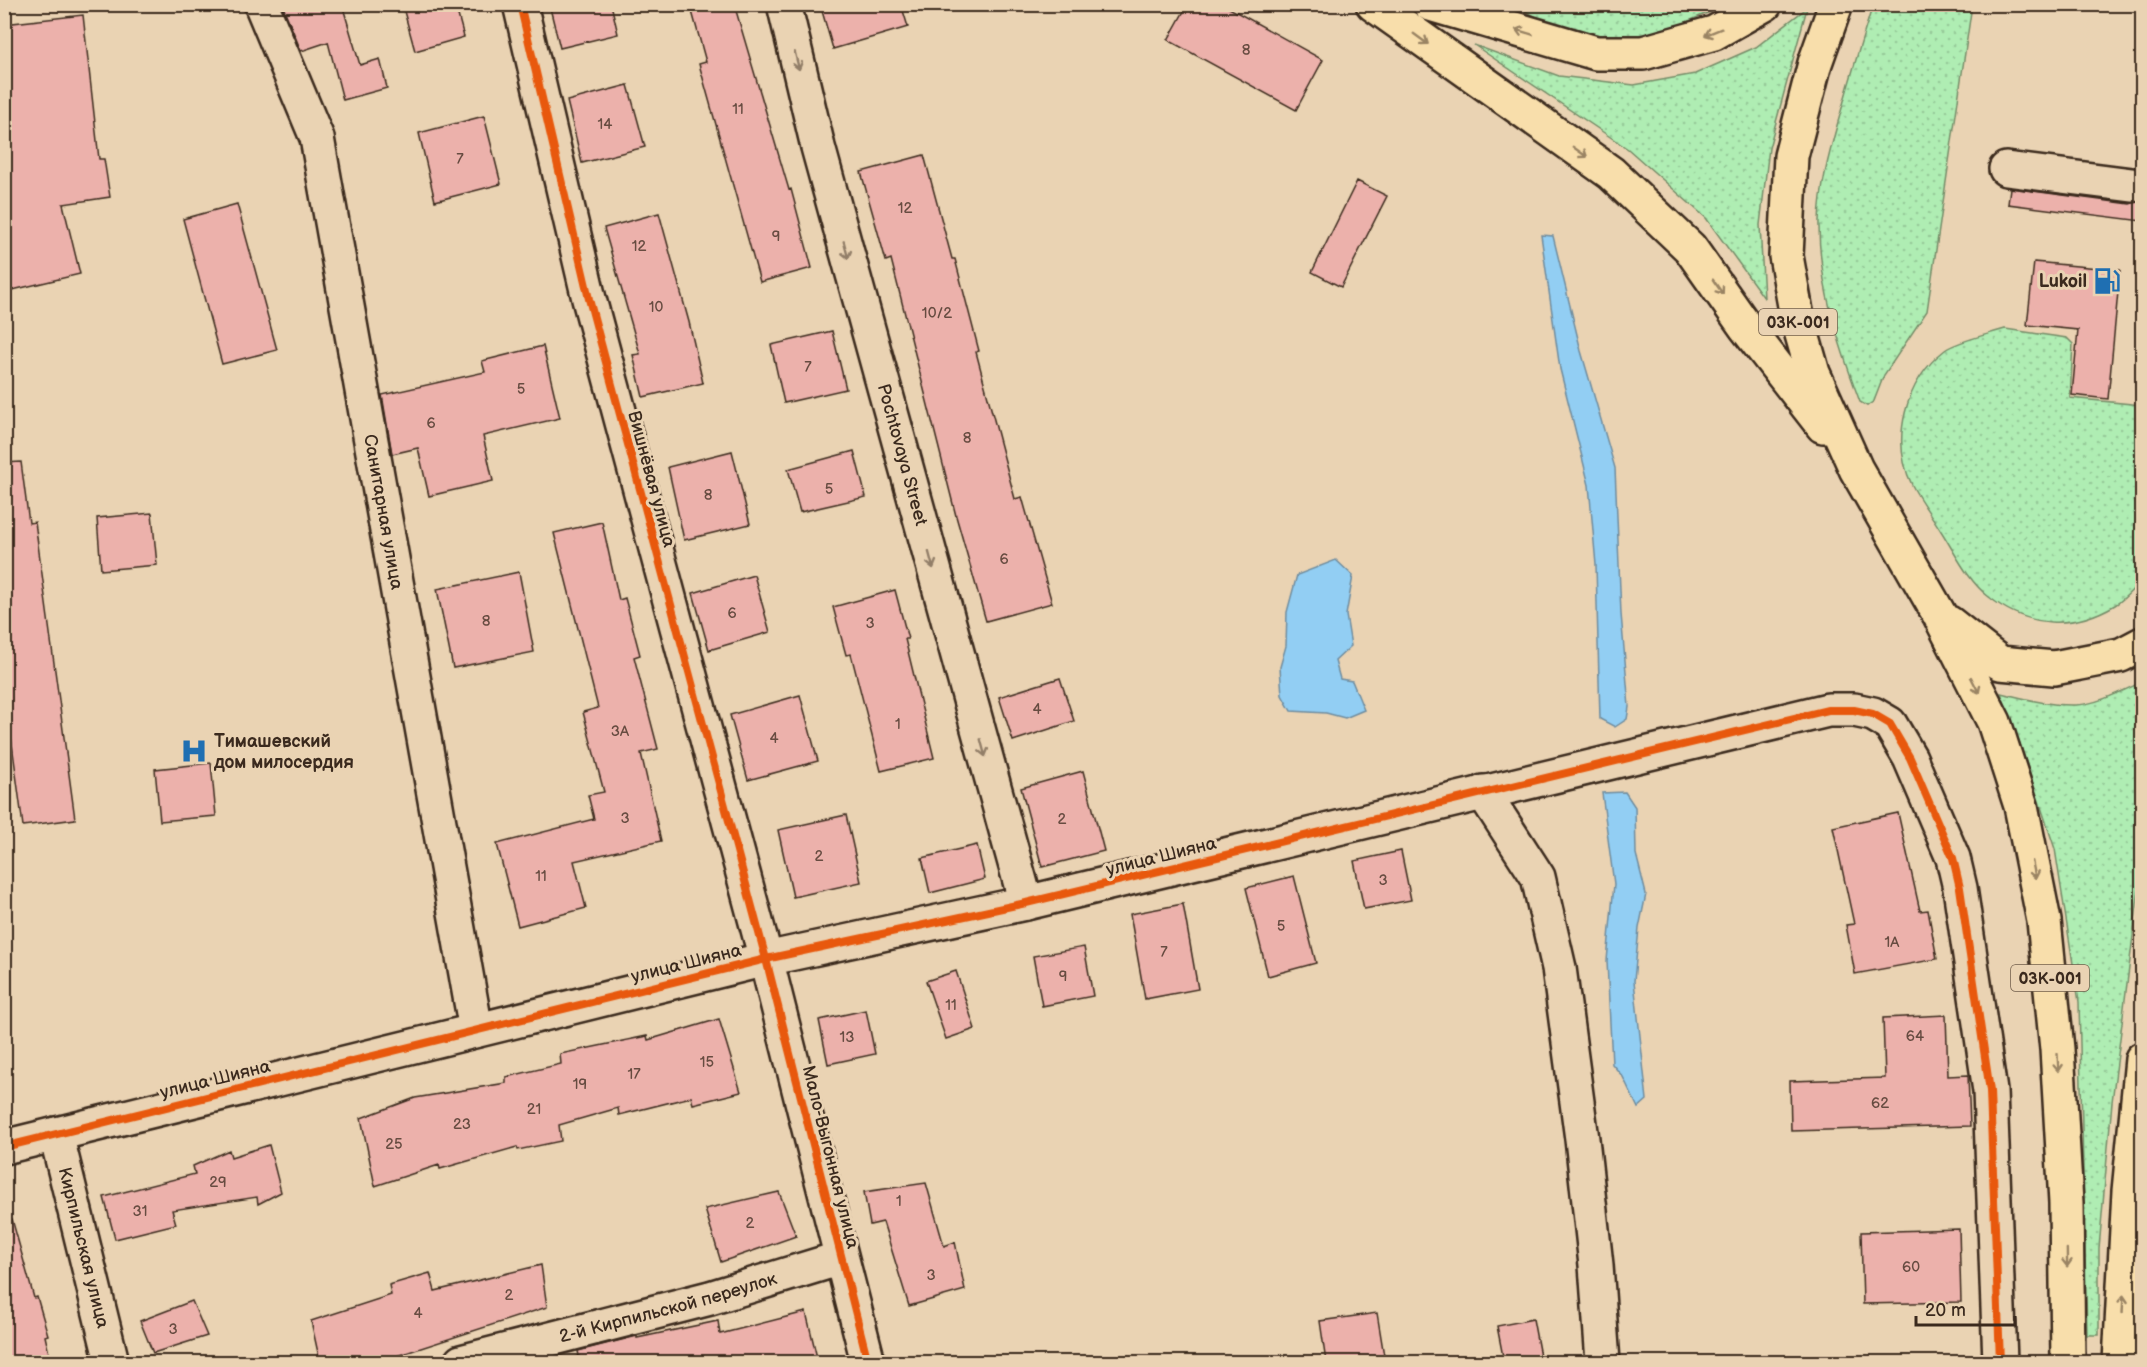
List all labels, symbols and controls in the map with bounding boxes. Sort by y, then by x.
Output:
one-way arrow [1515,26,1534,37]
one-way arrow [1705,27,1723,38]
one-way arrow [1412,33,1428,45]
house number: 8 [1242,41,1251,60]
one-way arrow [792,52,804,71]
house number: 11 [732,100,744,119]
house number: 14 [598,115,612,134]
one-way arrow [1571,146,1588,158]
house number: 7 [456,150,464,169]
house number: 12 [898,199,912,218]
house number: 9 [772,227,780,246]
house number: 12 [632,237,646,256]
one-way arrow [841,240,852,259]
fuel station icon: Lukoil [2092,266,2122,296]
place label: Lukoil [2039,271,2087,292]
one-way arrow [1712,279,1724,295]
house number: 10 [649,298,663,317]
house number: 10/2 [922,304,952,323]
road number: 03К-001 [1759,309,1837,335]
house number: 7 [804,358,812,377]
house number: 5 [517,380,525,399]
street label: Pochtovaya Street [873,382,932,528]
street label: Вишнёвая улица [623,409,680,550]
house number: 6 [426,414,436,433]
house number: 8 [963,429,972,448]
street label: Санитарная улица [359,433,407,592]
house number: 5 [825,480,833,499]
house number: 8 [704,486,713,505]
one-way arrow [926,550,937,569]
house number: 6 [999,550,1009,569]
house number: 6 [727,604,737,623]
house number: 8 [482,612,491,631]
house number: 3 [865,614,875,633]
one-way arrow [1969,675,1981,693]
house number: 4 [1032,700,1042,719]
house number: 1 [895,715,901,734]
house number: 3А [611,722,630,741]
house number: 4 [769,729,779,748]
place label: Тимашевский дом милосердия [213,731,354,773]
hospital icon: Тимашевский дом милосердия [179,736,209,766]
one-way arrow [978,738,989,757]
house number: 3 [620,809,630,828]
house number: 2 [1058,810,1067,829]
street label: улица Шияна [1104,833,1219,880]
house number: 2 [815,847,824,866]
one-way arrow [2029,859,2040,879]
house number: 11 [535,867,547,886]
house number: 3 [1378,871,1388,890]
house number: 5 [1277,917,1285,936]
house number: 1А [1885,933,1900,952]
street label: улица Шияна [629,940,744,987]
house number: 7 [1160,943,1168,962]
road number: 03К-001 [2011,965,2089,991]
house number: 9 [1059,967,1067,986]
house number: 11 [945,996,957,1015]
house number: 64 [1906,1027,1924,1046]
house number: 13 [839,1028,855,1047]
one-way arrow [2052,1052,2063,1072]
house number: 15 [700,1053,714,1072]
street label: улица Шияна [158,1056,273,1103]
street label: Мало-Выгонная улица [798,1063,864,1251]
house number: 17 [627,1065,641,1084]
house number: 19 [573,1075,587,1094]
house number: 62 [1871,1094,1889,1113]
house number: 21 [527,1100,541,1119]
house number: 23 [453,1115,471,1134]
house number: 25 [385,1135,403,1154]
street label: Кирпильская улица [54,1165,113,1331]
house number: 29 [209,1173,227,1192]
house number: 1 [896,1192,902,1211]
house number: 31 [132,1202,148,1221]
house number: 2 [746,1214,755,1233]
one-way arrow [2061,1247,2073,1267]
house number: 60 [1902,1258,1920,1277]
house number: 3 [926,1266,936,1285]
street label: 2-й Кирпильской переулок [557,1268,780,1347]
house number: 2 [505,1286,514,1305]
scale bar [1916,1289,2015,1327]
one-way arrow [2118,1295,2129,1315]
text: 20 m [1925,1300,1966,1321]
house number: 4 [413,1304,423,1323]
house number: 3 [168,1320,178,1339]

